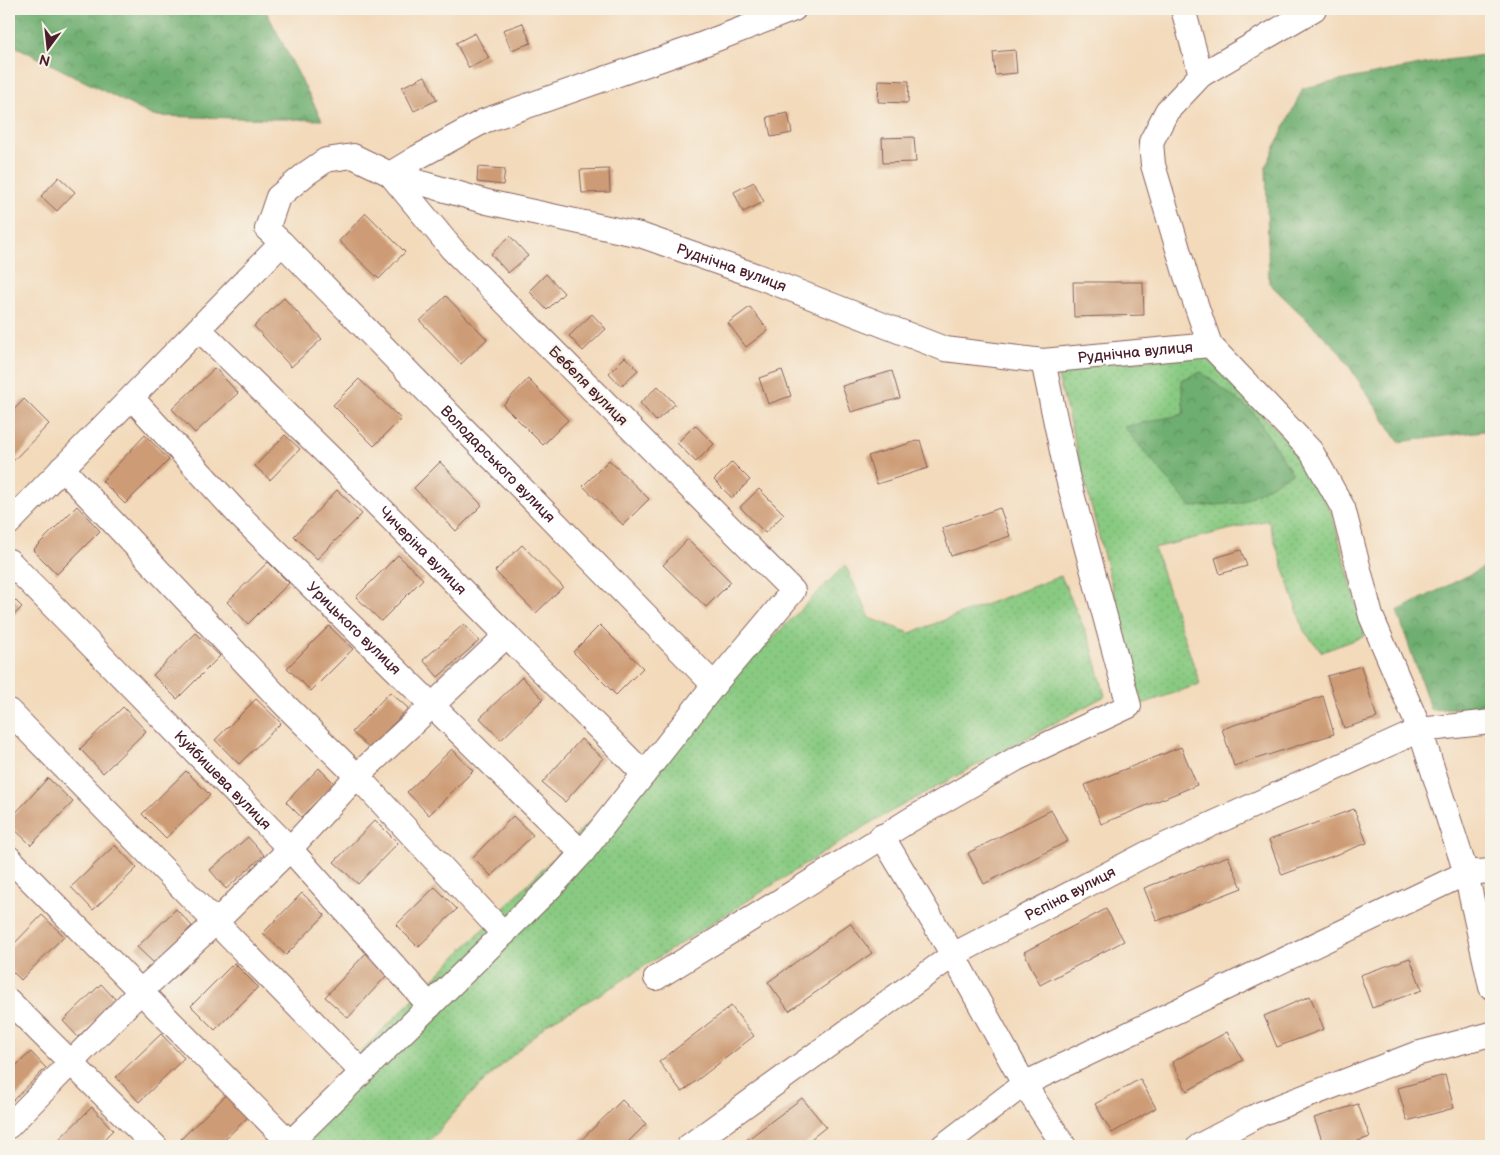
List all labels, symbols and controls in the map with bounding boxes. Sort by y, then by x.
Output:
north arrow [22,22,72,72]
text: N [37,51,52,70]
street label: Руднічна вулиця [674,239,789,296]
street label: Руднічна вулиця [1077,337,1194,367]
street label: Бебеля вулиця [544,342,632,430]
street label: Володарського вулиця [437,401,559,527]
street label: Чичеріна вулиця [375,502,471,599]
street label: Урицького вулиця [303,578,405,679]
street label: Куйбишева вулиця [170,726,275,834]
street label: Рєпіна вулиця [1021,862,1119,925]

